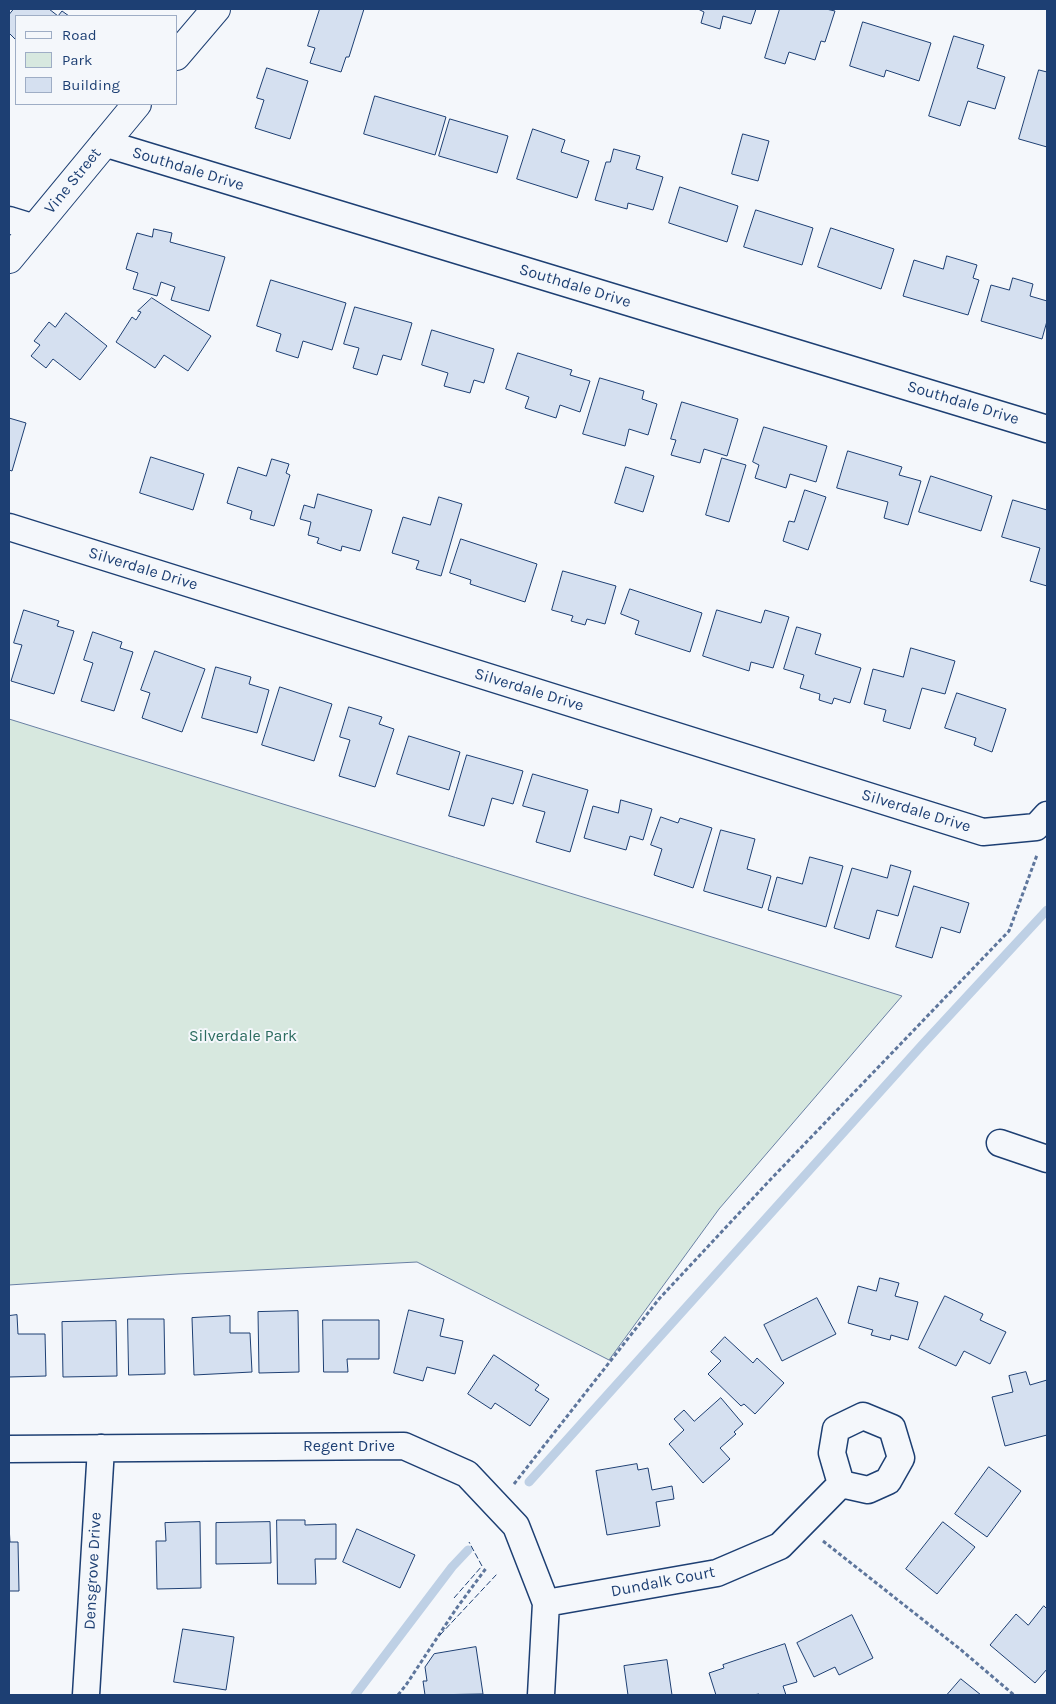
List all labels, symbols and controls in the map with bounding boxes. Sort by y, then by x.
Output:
legend [15,15,178,105]
text: Road [62,26,97,44]
text: Park [62,51,92,69]
text: Building [62,76,120,94]
street label: Southdale Drive [130,143,246,195]
street label: Vine Street [41,144,105,218]
street label: Southdale Drive [517,260,633,312]
street label: Southdale Drive [905,377,1021,429]
street label: Silverdale Drive [86,543,200,595]
street label: Silverdale Drive [472,664,586,716]
street label: Silverdale Drive [859,785,973,837]
park label: Silverdale Park [189,1026,297,1046]
street label: Regent Drive [303,1436,395,1456]
street label: Densgrove Drive [80,1512,106,1630]
street label: Dundalk Court [609,1563,717,1601]

